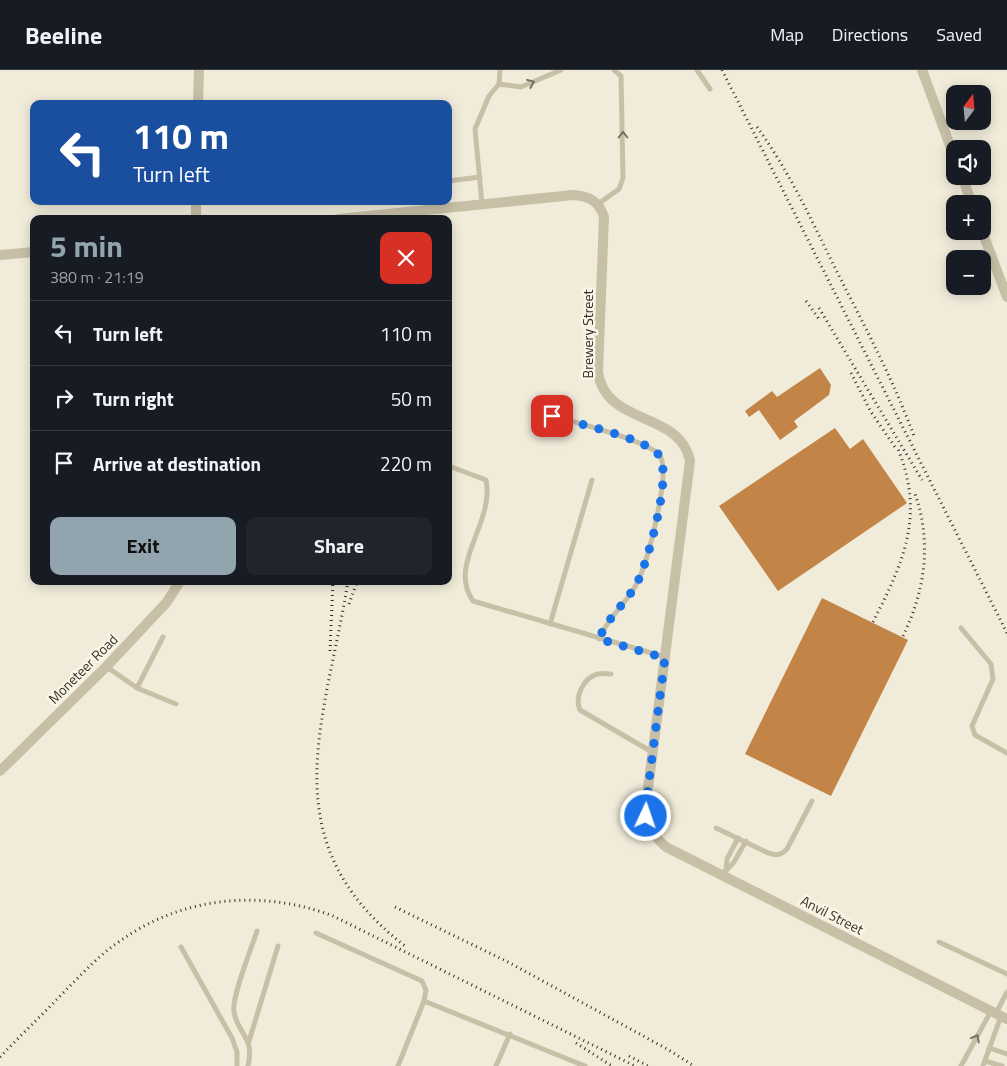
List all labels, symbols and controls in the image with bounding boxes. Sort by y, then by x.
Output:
text: Beeline [25,17,102,53]
text: Map [770,21,804,48]
text: Directions [832,21,908,48]
text: Saved [936,21,982,48]
one-way arrow [526,79,535,89]
north arrow [946,85,991,130]
map controls [946,85,991,295]
text: 110 m [133,109,229,163]
icon: left [50,120,115,185]
one-way arrow [618,131,628,138]
button: sound [946,140,991,185]
text: Turn left [133,157,210,191]
button: + [946,195,991,240]
text: 5 min [50,223,123,269]
button: close [380,232,432,284]
button: − [946,250,991,295]
text: 380 m · 21:19 [50,265,144,289]
street label: Brewery Street [577,290,598,378]
icon: left [50,319,78,347]
text: Turn left [93,319,163,348]
text: 110 m [380,319,432,348]
icon: right [50,384,78,412]
text: Turn right [93,384,174,413]
text: 50 m [391,384,432,413]
pin [531,395,573,437]
icon: arrive [538,402,566,430]
icon: arrive [50,449,78,477]
text: Arrive at destination [93,449,261,478]
text: 220 m [380,449,432,478]
button: Exit [50,517,236,575]
button: Share [246,517,432,575]
street label: Moneteer Road [43,629,122,708]
position arrow [619,789,671,841]
street label: Anvil Street [797,890,867,939]
one-way arrow [970,1035,980,1044]

